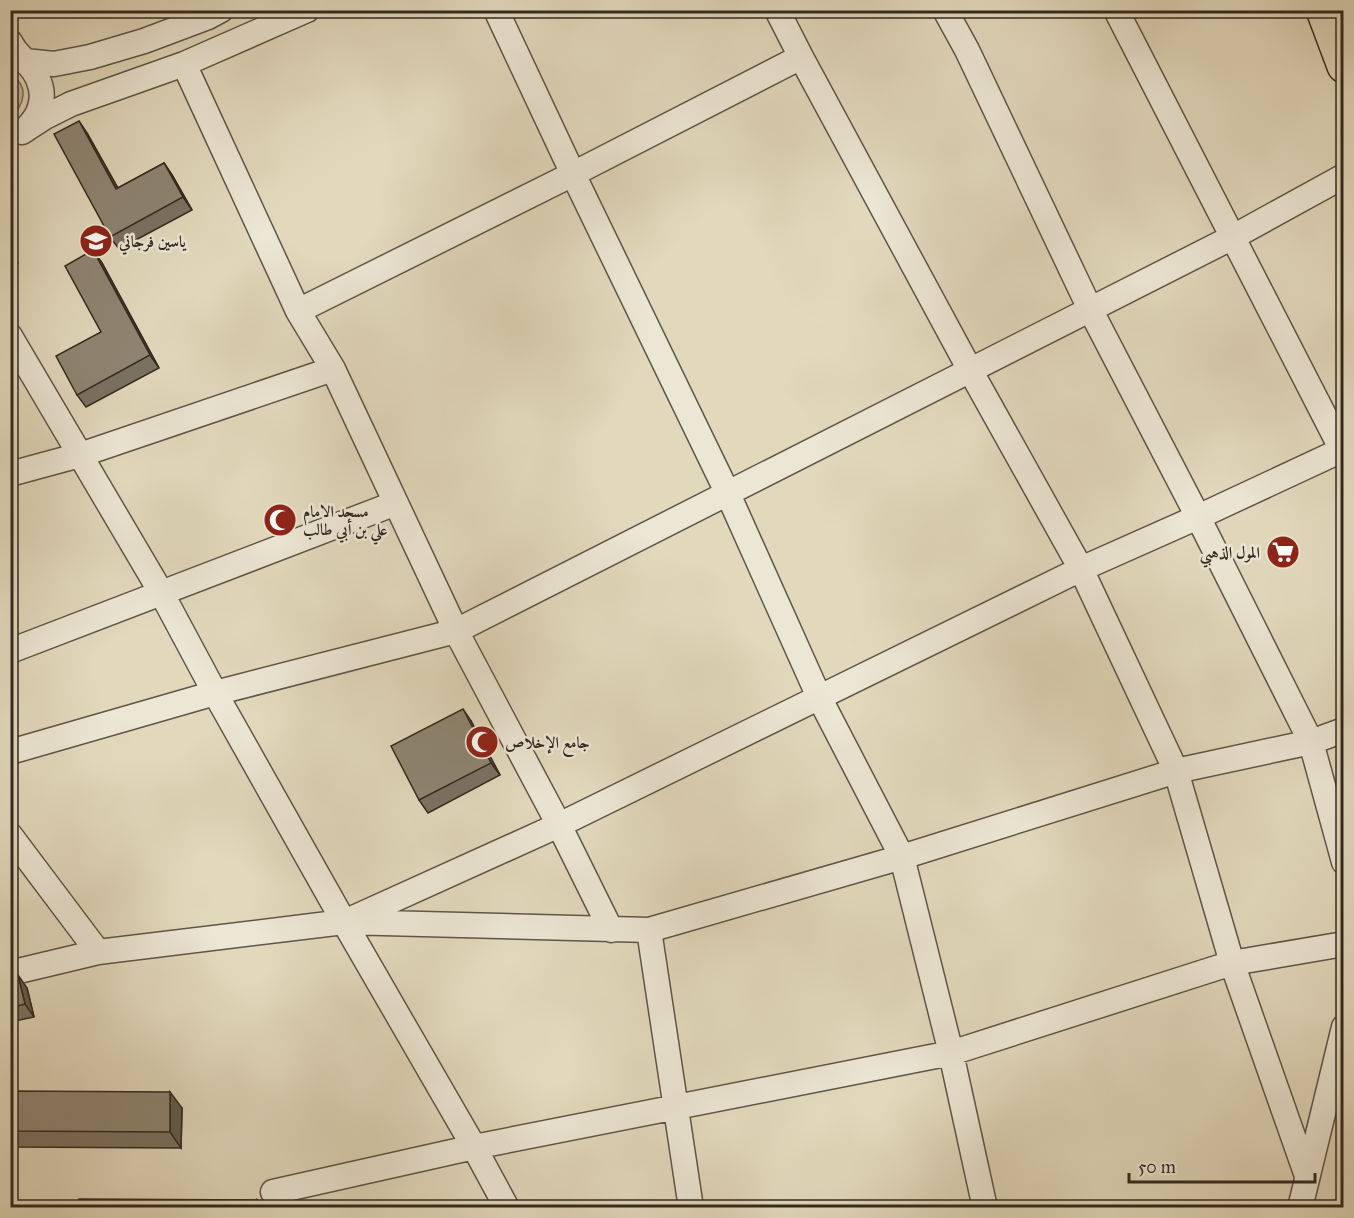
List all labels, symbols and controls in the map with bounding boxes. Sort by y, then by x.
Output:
school or university icon: ياسين فرجاني [78,223,114,259]
place label: ياسين فرجاني [118,232,187,255]
mosque icon: مسجد الامام علي بن أبي طالب [262,502,298,538]
place label: مسجد الامام علي بن أبي طالب [303,502,387,545]
supermarket icon: المول الذهبي [1265,534,1301,570]
place label: المول الذهبي [1200,543,1260,568]
mosque icon: جامع الإخلاص [464,724,500,760]
place label: جامع الإخلاص [505,733,590,758]
scale bar [1129,1146,1315,1184]
text: 50 m [1138,1156,1176,1178]

